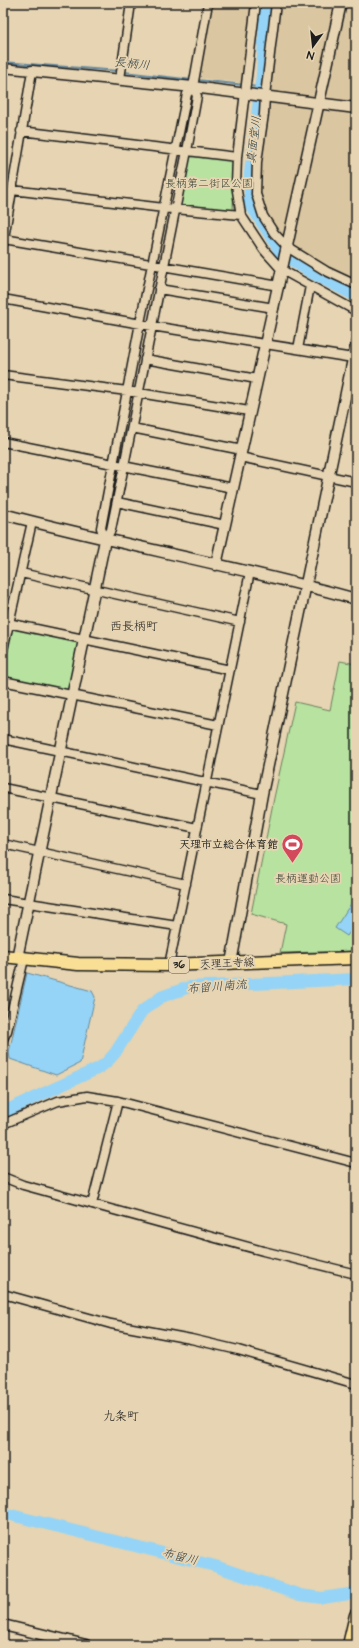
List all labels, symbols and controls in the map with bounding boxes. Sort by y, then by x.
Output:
north arrow [293,26,333,66]
text: N [305,47,316,63]
water label: 長柄川 [113,54,151,74]
water label: 真面堂川 [243,115,265,165]
park label: 長柄第二街区公園 [165,176,253,191]
district label: 西長柄町 [110,618,158,635]
sports icon: 天理市立総合体育館 [280,831,306,864]
place label: 天理市立総合体育館 [179,837,278,852]
park label: 長柄運動公園 [275,871,341,886]
street label: 天理王寺線 [199,955,255,971]
road number: 36 [169,957,189,973]
water label: 布留川南流 [186,976,249,998]
district label: 九条町 [103,1408,139,1425]
water label: 布留川 [160,1544,200,1570]

